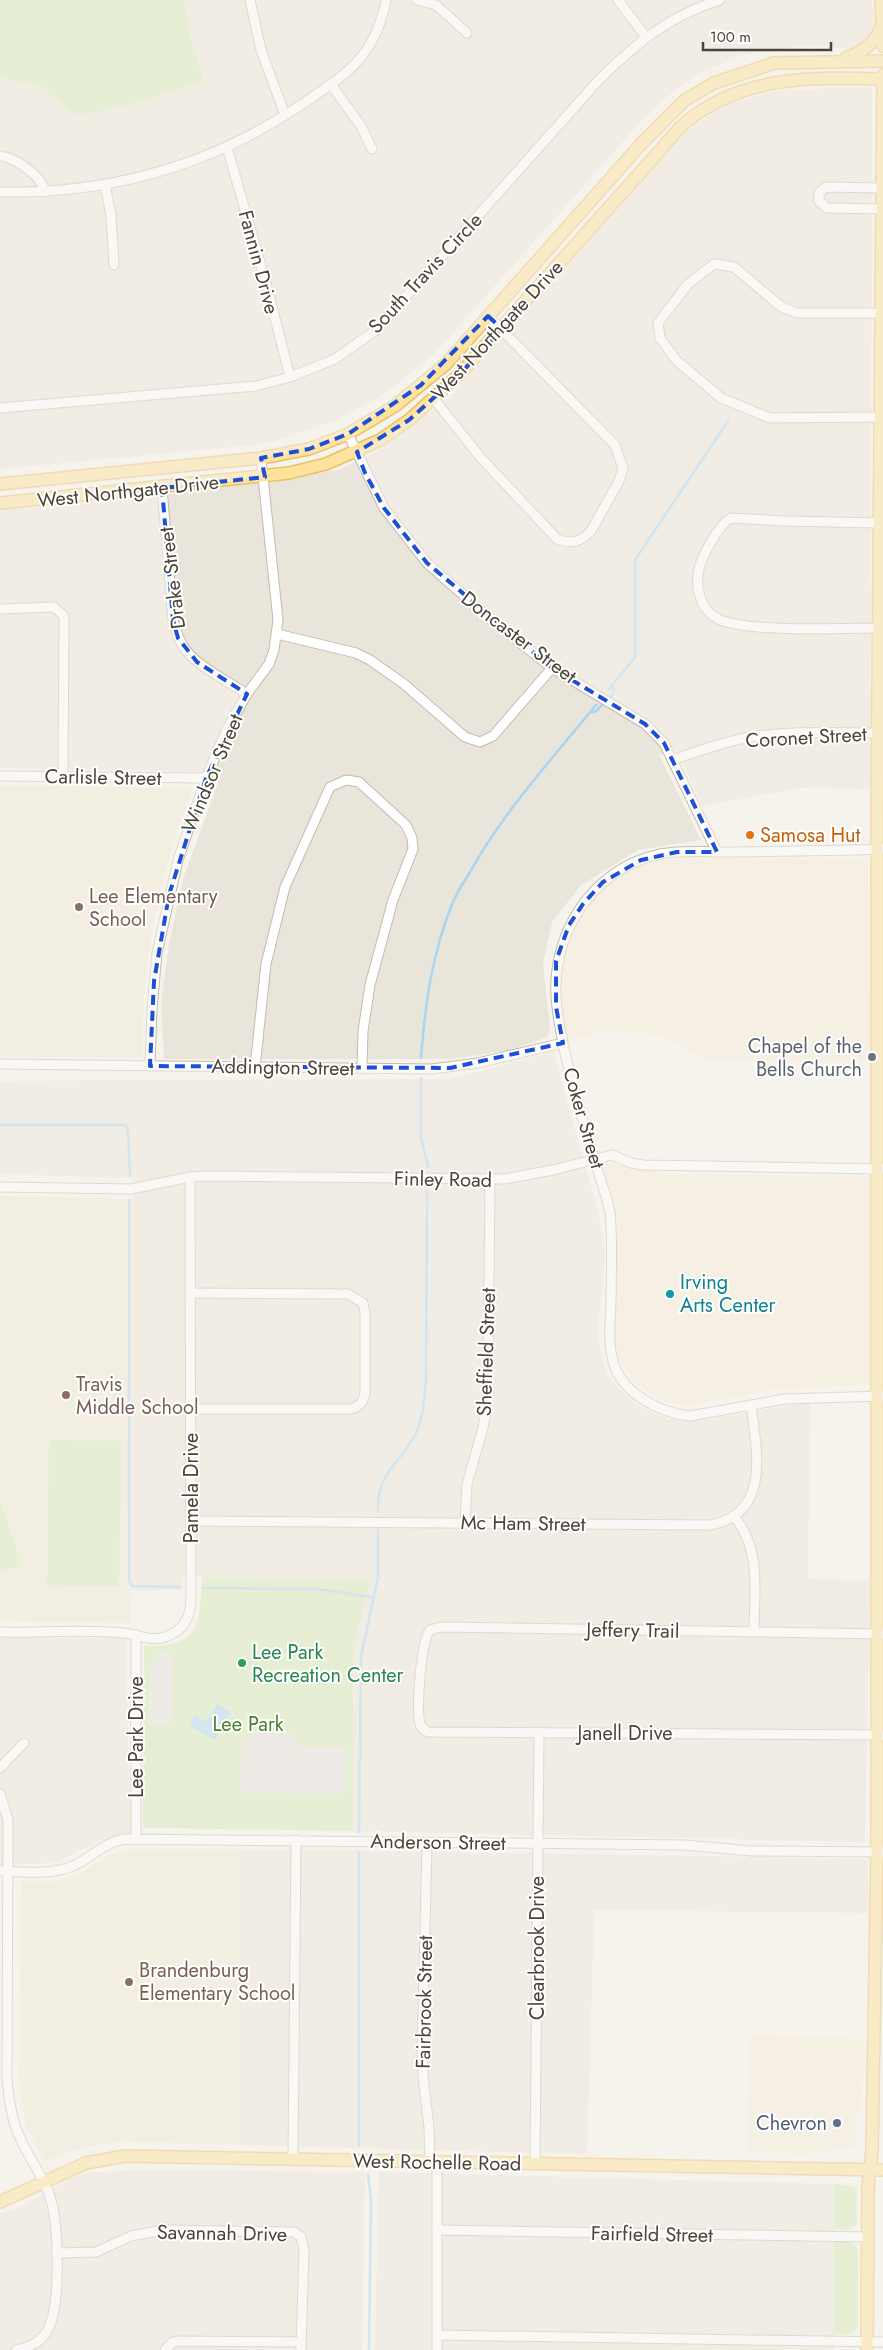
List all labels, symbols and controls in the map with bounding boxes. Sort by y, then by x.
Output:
scale bar [703,20,830,52]
text: 100 m [710,26,751,48]
street label: South Travis Circle [362,206,489,340]
street label: Fannin Drive [231,207,286,317]
street label: West Northgate Drive [425,254,570,407]
street label: West Northgate Drive [36,468,220,515]
street label: Drake Street [152,525,193,631]
street label: Doncaster Street [455,584,583,691]
street label: Windsor Street [174,709,251,837]
street label: Coronet Street [745,720,868,755]
street label: Carlisle Street [44,762,162,793]
place label: Samosa Hut [760,821,861,850]
marker: Samosa Hut [744,829,756,841]
place label: Lee Elementary School [89,882,218,934]
marker: Lee Elementary School [73,901,85,913]
place label: Chapel of the Bells Church [748,1032,862,1084]
marker: Chapel of the Bells Church [866,1051,878,1063]
street label: Addington Street [211,1052,355,1083]
street label: Coker Street [555,1064,612,1172]
street label: Finley Road [394,1164,492,1195]
place label: Irving Arts Center [680,1268,776,1320]
street label: Sheffield Street [470,1287,503,1417]
marker: Irving Arts Center [664,1288,676,1300]
place label: Travis Middle School [76,1370,199,1422]
marker: Travis Middle School [60,1389,72,1401]
street label: Pamela Drive [177,1433,206,1543]
street label: Mc Ham Street [460,1508,586,1539]
street label: Jeffery Trail [583,1615,680,1646]
place label: Lee Park Recreation Center [252,1638,404,1690]
marker: Lee Park Recreation Center [236,1657,248,1669]
street label: Lee Park Drive [122,1676,151,1798]
park label: Lee Park [212,1710,284,1739]
street label: Janell Drive [575,1719,672,1748]
street label: Anderson Street [370,1827,506,1858]
street label: Clearbrook Drive [523,1876,552,2020]
street label: Fairbrook Street [409,1935,440,2069]
place label: Brandenburg Elementary School [139,1956,295,2008]
marker: Brandenburg Elementary School [123,1976,135,1988]
place label: Chevron [756,2109,827,2138]
marker: Chevron [831,2117,843,2129]
street label: West Rochelle Road [353,2147,521,2178]
street label: Savannah Drive [157,2218,287,2249]
street label: Fairfield Street [591,2219,713,2250]

